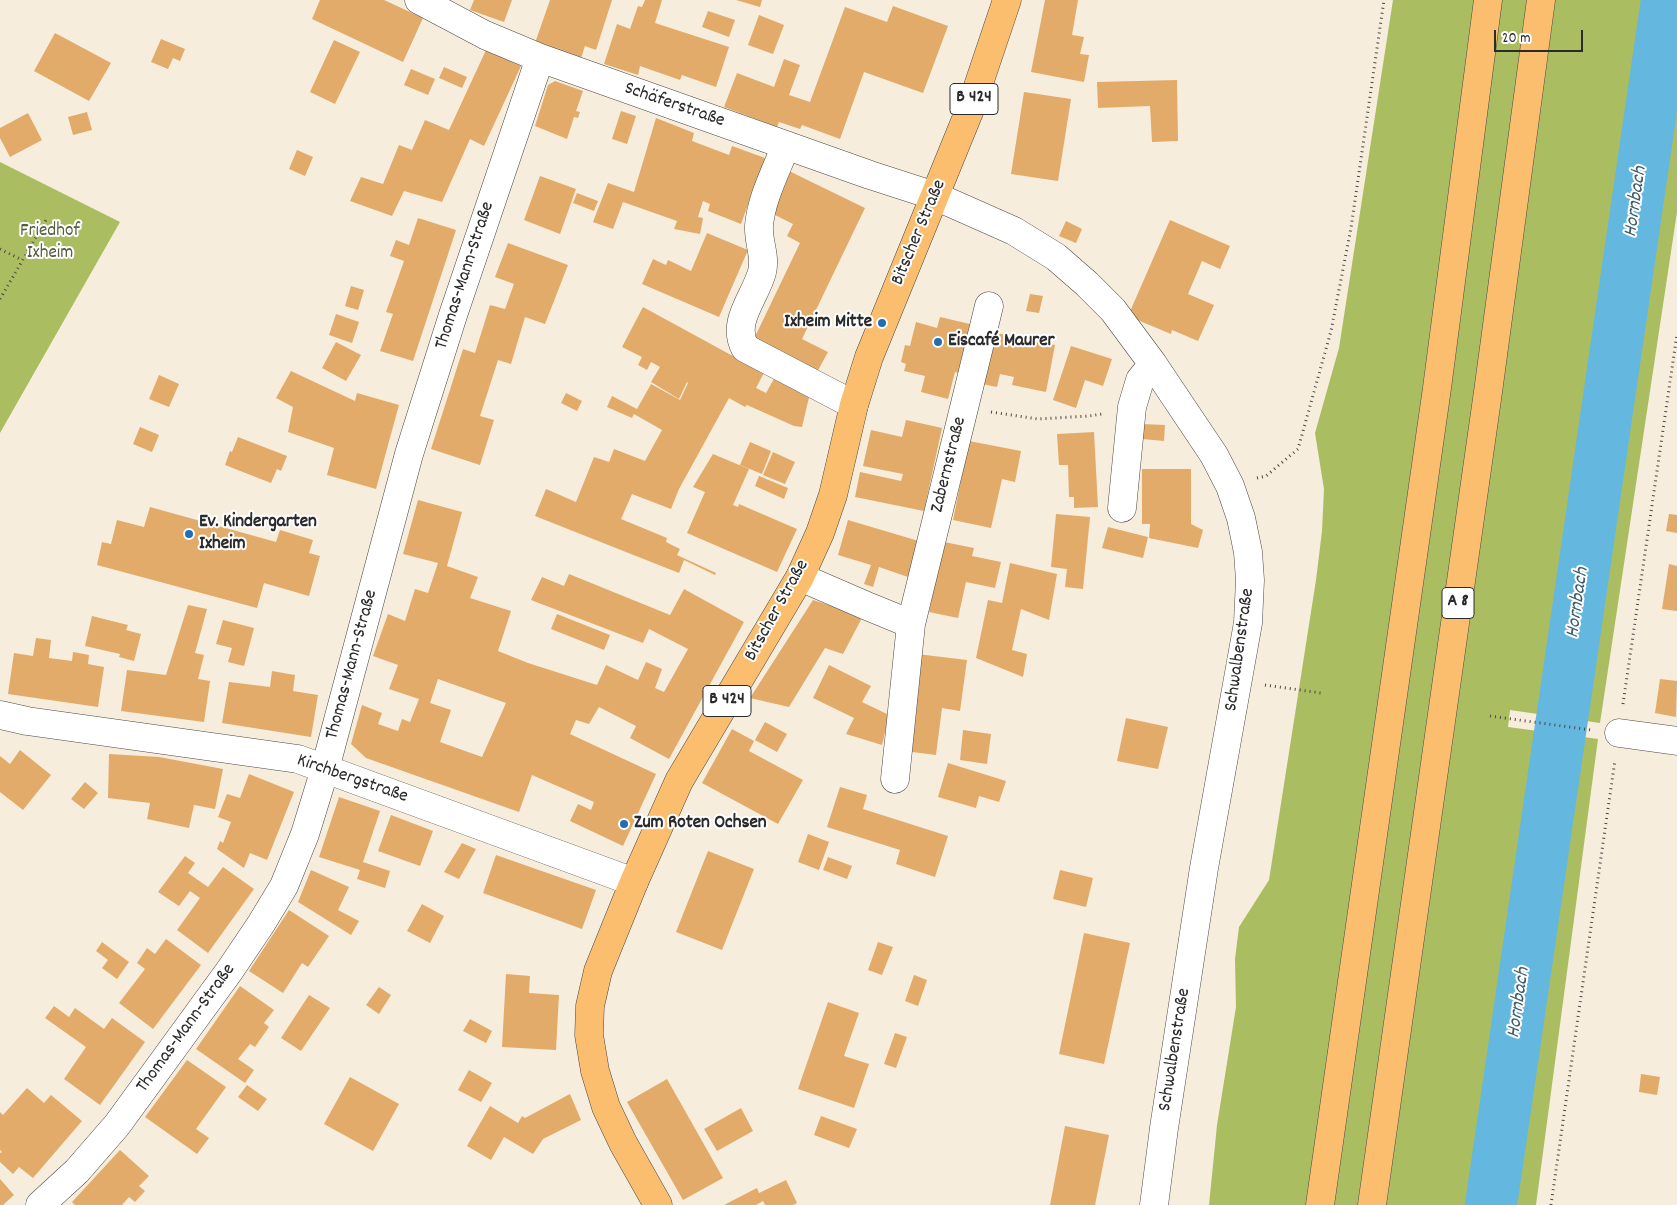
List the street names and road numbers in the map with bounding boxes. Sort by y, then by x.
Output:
street label: Schäferstraße [621,78,727,134]
road number: B 424 [950,84,998,115]
street label: Bitscher Straße [888,177,952,289]
street label: Thomas-Mann-Straße [431,199,501,353]
street label: Zabernstraße [927,415,973,515]
street label: Bitscher Straße [741,556,815,666]
street label: Schwalbenstraße [1221,587,1261,713]
street label: Thomas-Mann-Straße [322,588,384,742]
road number: A 8 [1442,588,1474,618]
road number: B 424 [703,686,751,716]
street label: Kirchbergstraße [293,750,411,810]
street label: Thomas-Mann-Straße [133,960,241,1098]
street label: Schwalbenstraße [1155,987,1197,1113]

